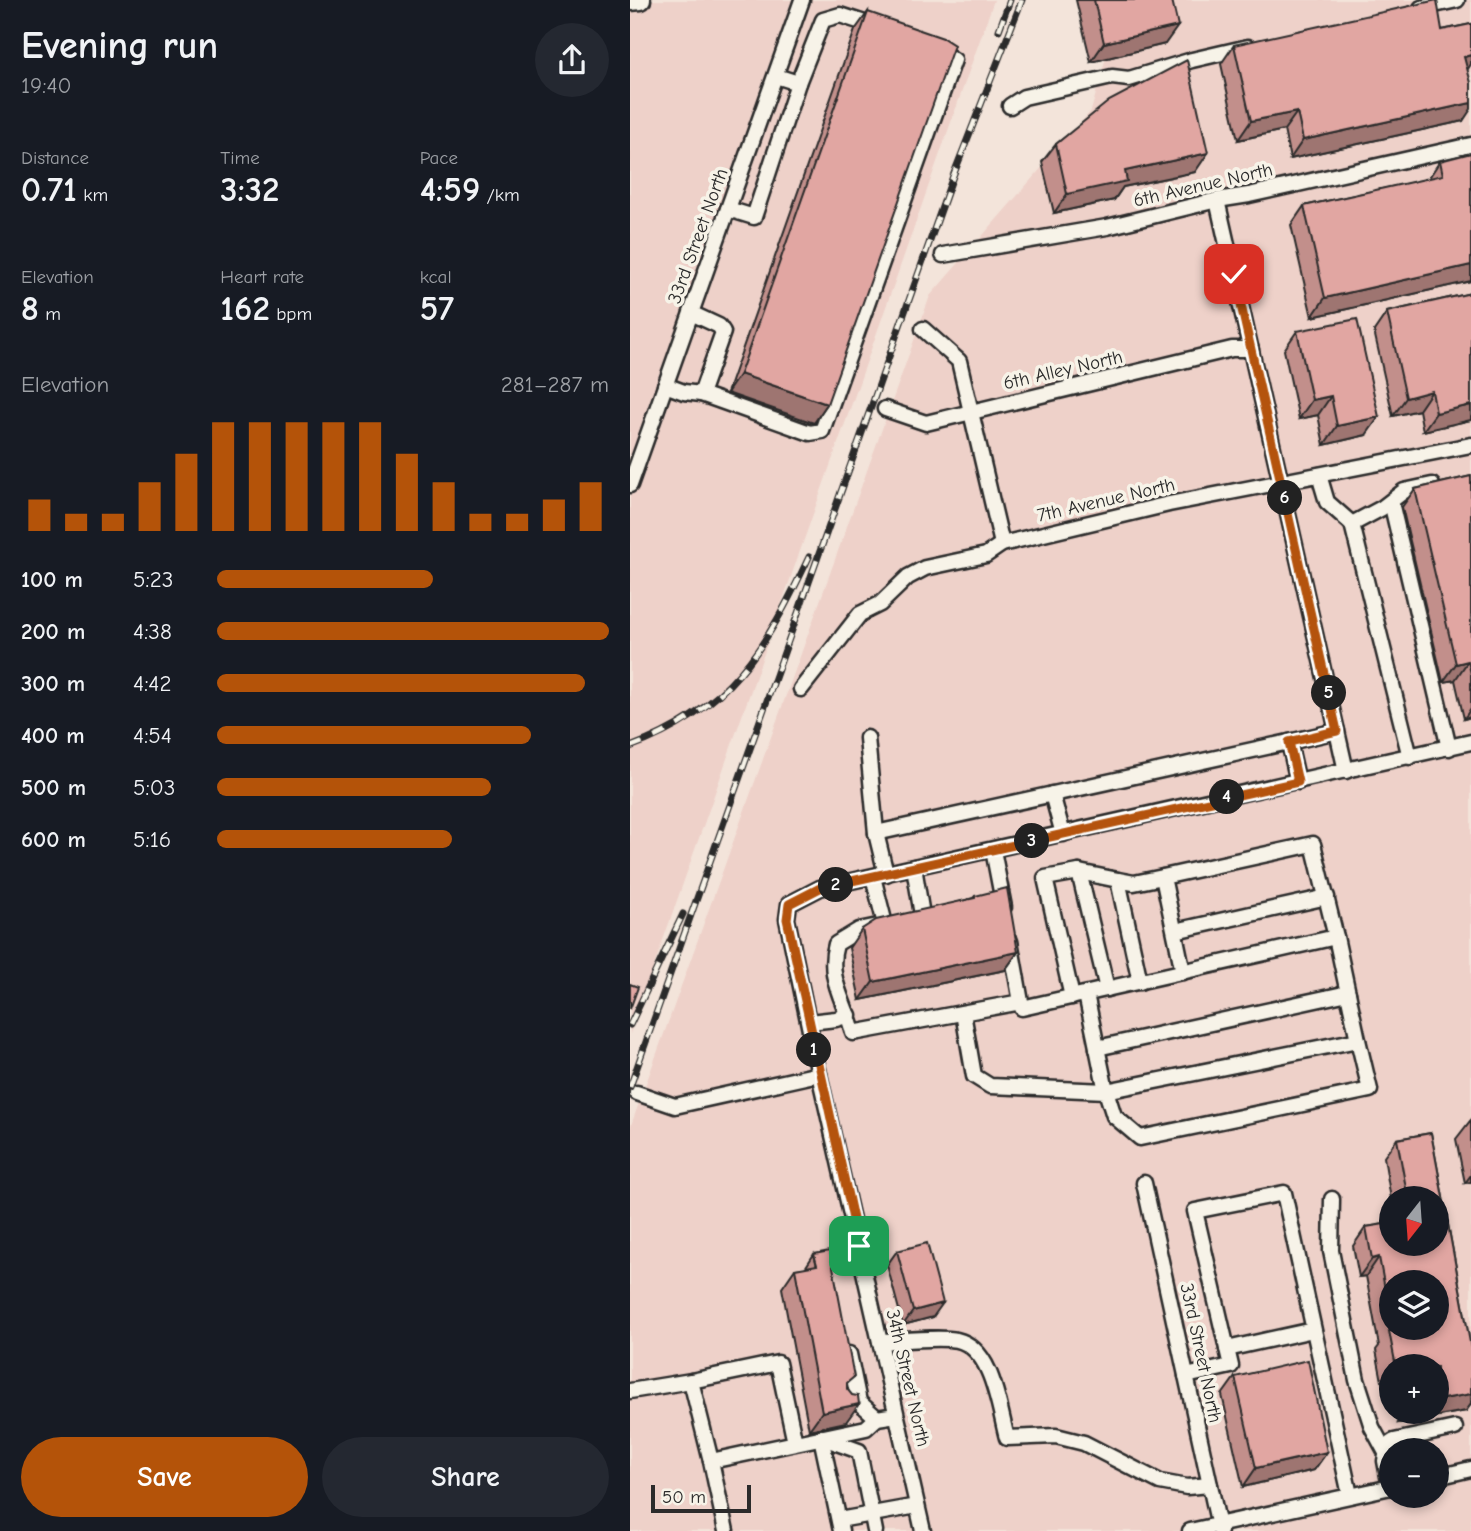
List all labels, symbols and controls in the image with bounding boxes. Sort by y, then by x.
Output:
button: share [535,23,609,97]
text: Evening run [21,24,218,68]
text: 19:40 [21,72,72,99]
text: Distance [21,147,89,169]
text: Time [220,147,260,169]
text: Pace [420,147,458,169]
street label: 6th Avenue North [1131,158,1275,212]
street label: 33rd Street North [663,165,733,307]
text: 0.71 [21,169,77,210]
text: 3:32 [220,169,280,210]
text: 4:59 [420,169,480,210]
text: km [77,184,108,206]
text: /km [480,184,520,206]
pin [1204,244,1264,304]
icon: check [1215,255,1253,293]
text: Elevation [21,266,94,288]
text: Heart rate [220,266,304,288]
text: kcal [420,266,452,288]
text: 8 [21,288,39,329]
text: 162 [220,288,270,329]
text: 57 [420,288,454,329]
text: m [39,303,61,325]
text: bpm [270,303,312,325]
street label: 6th Alley North [1001,346,1125,394]
text: Elevation [21,371,109,398]
text: 281–287 m [501,371,609,398]
street label: 7th Avenue North [1035,473,1177,527]
pin: 6 [1268,480,1302,516]
text: 6 [1280,486,1289,508]
text: 100 m [21,566,83,593]
text: 5:23 [133,566,173,593]
text: 200 m [21,618,85,645]
text: 4:38 [133,618,172,645]
text: 300 m [21,670,85,697]
text: 4:42 [133,670,171,697]
pin: 5 [1312,676,1346,710]
text: 5 [1323,681,1334,703]
text: 400 m [21,722,85,749]
text: 4:54 [133,722,172,749]
text: 500 m [21,774,86,801]
text: 5:03 [133,774,175,801]
pin: 4 [1210,780,1244,814]
text: 4 [1222,785,1231,807]
pin: 3 [1014,824,1050,858]
text: 600 m [21,826,86,853]
text: 5:16 [133,826,171,853]
text: 3 [1027,829,1036,851]
pin: 2 [818,868,854,903]
text: 2 [831,873,840,895]
pin: 1 [796,1032,832,1068]
text: 1 [810,1038,817,1060]
north arrow [1379,1186,1449,1256]
map controls [1379,1186,1449,1508]
pin [829,1216,889,1276]
icon: arrive [840,1227,878,1265]
button: layers [1379,1270,1449,1340]
street label: 33rd Street North [1175,1281,1227,1425]
street label: 34th Street North [881,1307,935,1449]
button: + [1379,1354,1449,1424]
button: Save [21,1437,308,1517]
button: Share [322,1437,609,1517]
button: − [1379,1438,1449,1508]
scale bar [651,1482,751,1514]
text: 50 m [662,1486,706,1508]

